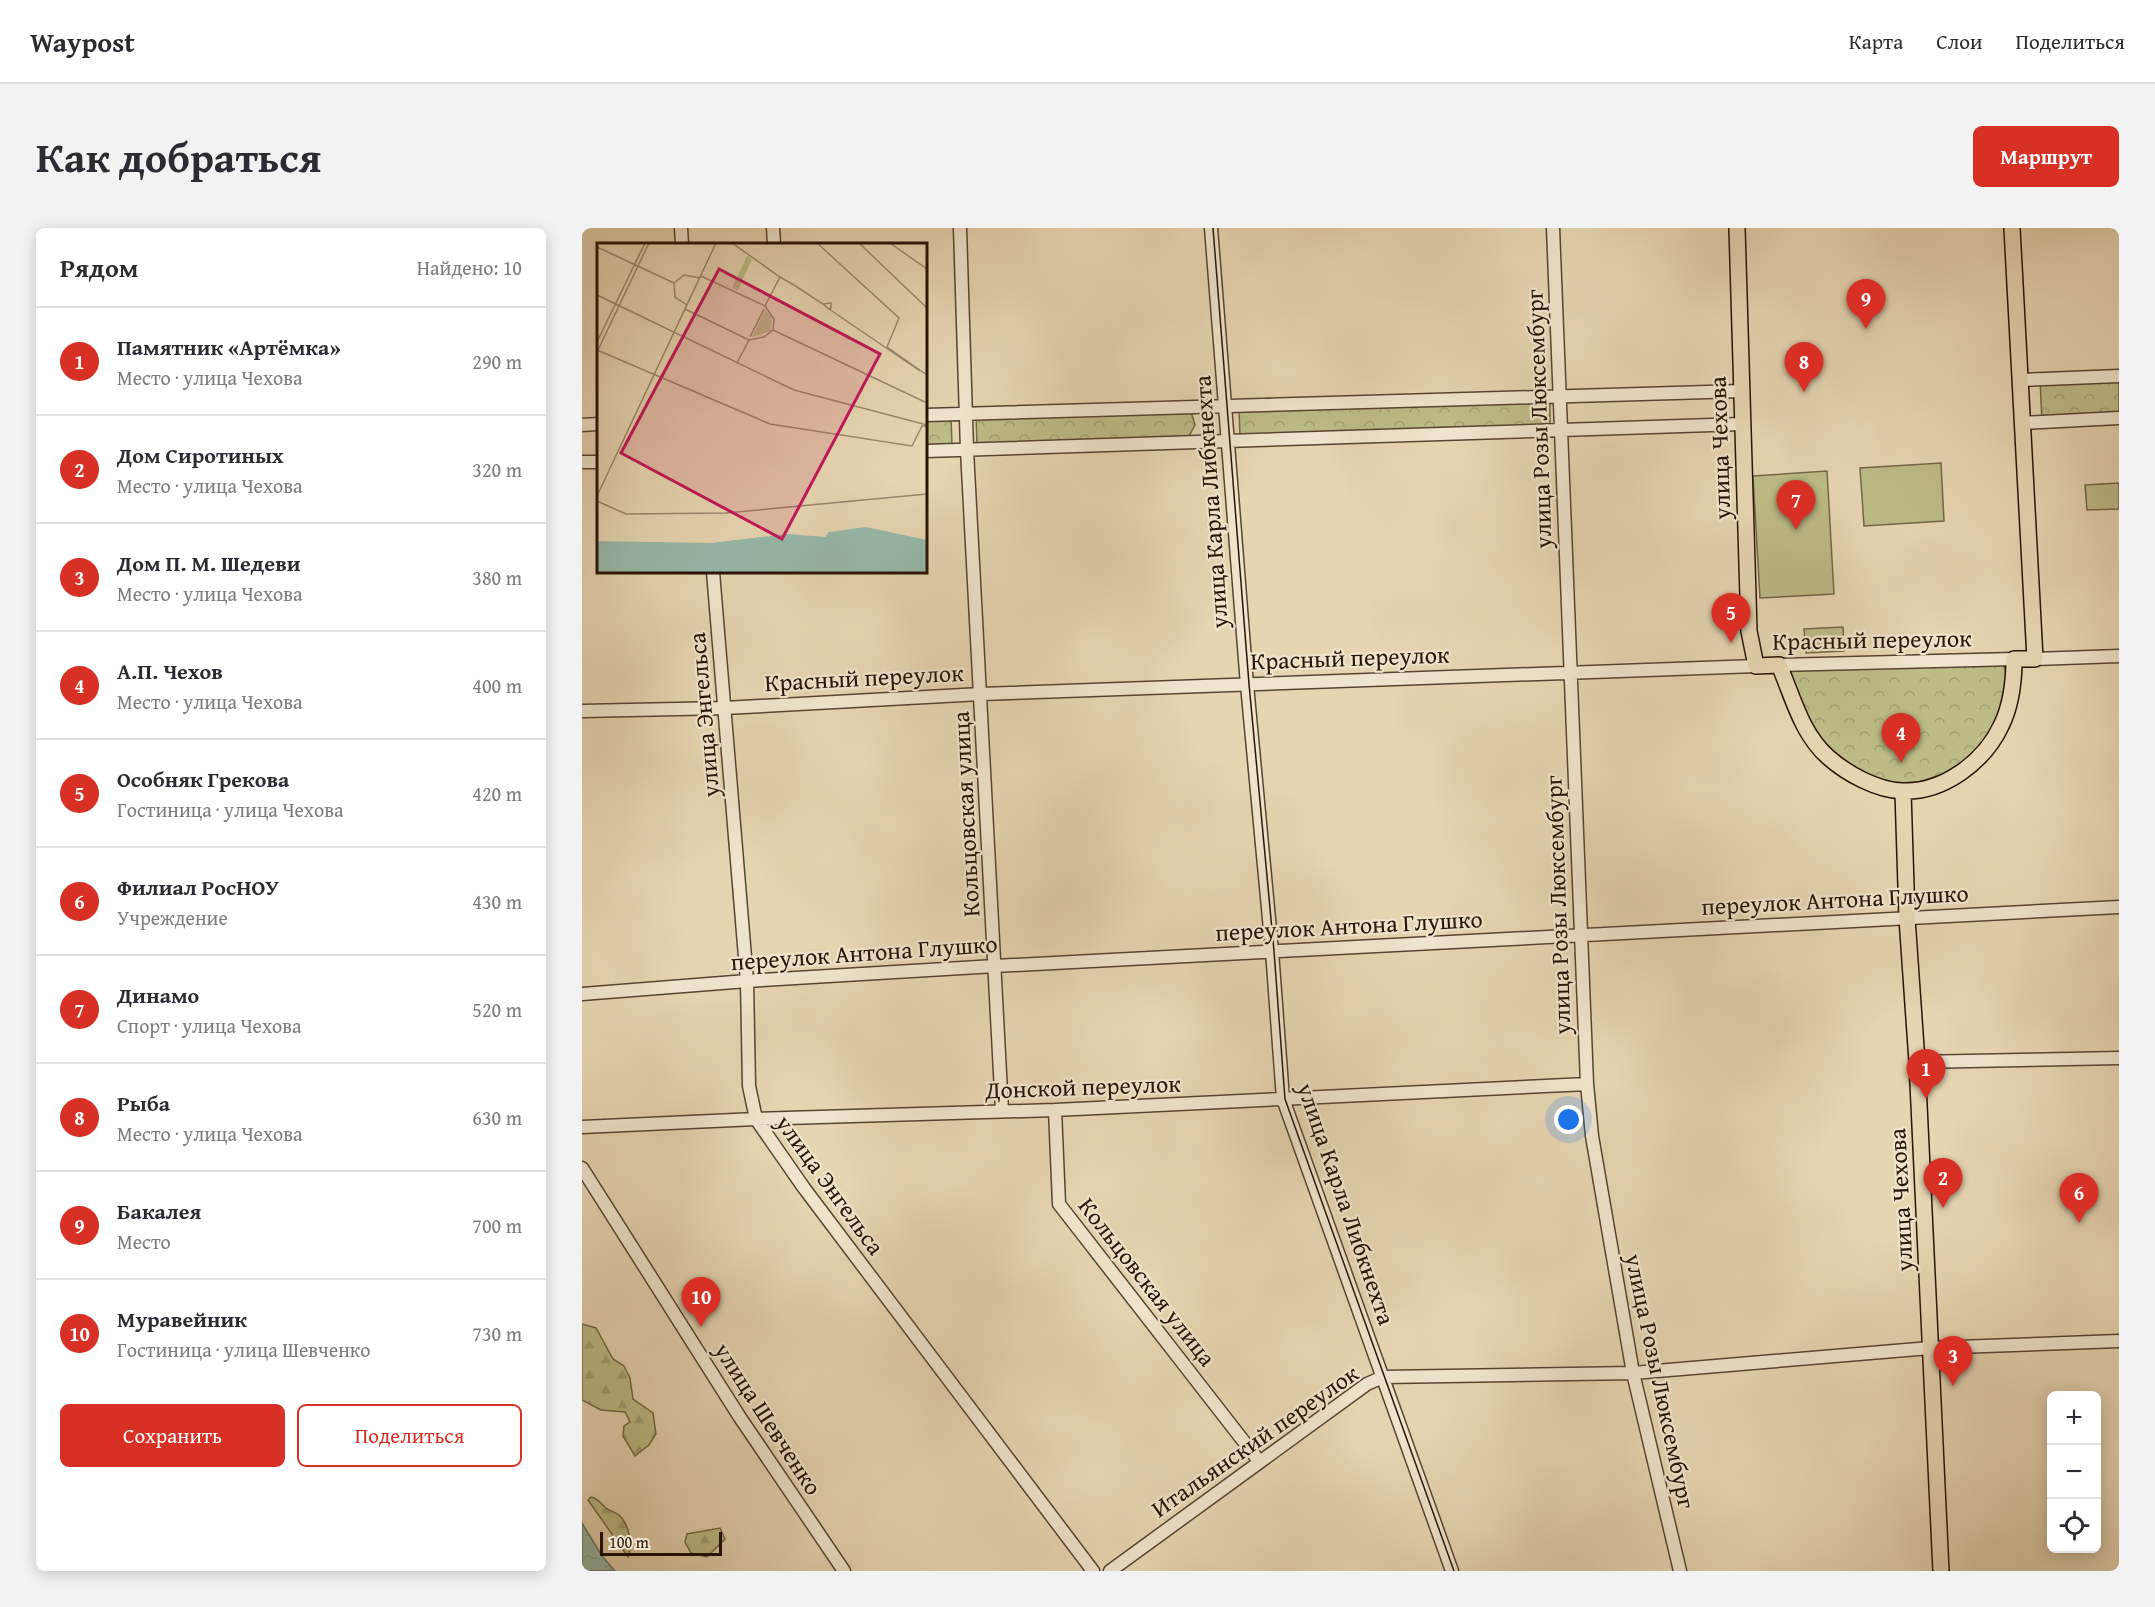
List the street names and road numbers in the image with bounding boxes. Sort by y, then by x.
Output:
street label: улица Розы Люксембург [1516,289,1561,550]
street label: улица Карла Либкнехта [1184,374,1237,631]
street label: улица Чехова [1699,375,1740,521]
street label: Красный переулок [1772,620,1972,659]
street label: улица Энгельса [679,630,728,800]
street label: Красный переулок [1250,637,1451,678]
street label: Красный переулок [764,655,965,700]
street label: Кольцовская улица [943,710,988,918]
street label: улица Розы Люксембург [1535,775,1580,1036]
street label: переулок Антона Глушко [1700,875,1969,924]
street label: переулок Антона Глушко [1214,901,1483,950]
street label: переулок Антона Глушко [729,926,999,979]
street label: Донской переулок [984,1066,1182,1107]
street label: улица Карла Либкнехта [1288,1077,1405,1330]
street label: улица Энгельса [767,1107,894,1262]
street label: улица Чехова [1879,1127,1922,1274]
street label: Кольцовская улица [1070,1190,1225,1374]
street label: улица Розы Люксембург [1616,1249,1705,1511]
street label: улица Шевченко [705,1335,831,1502]
street label: Итальянский переулок [1144,1355,1366,1526]

